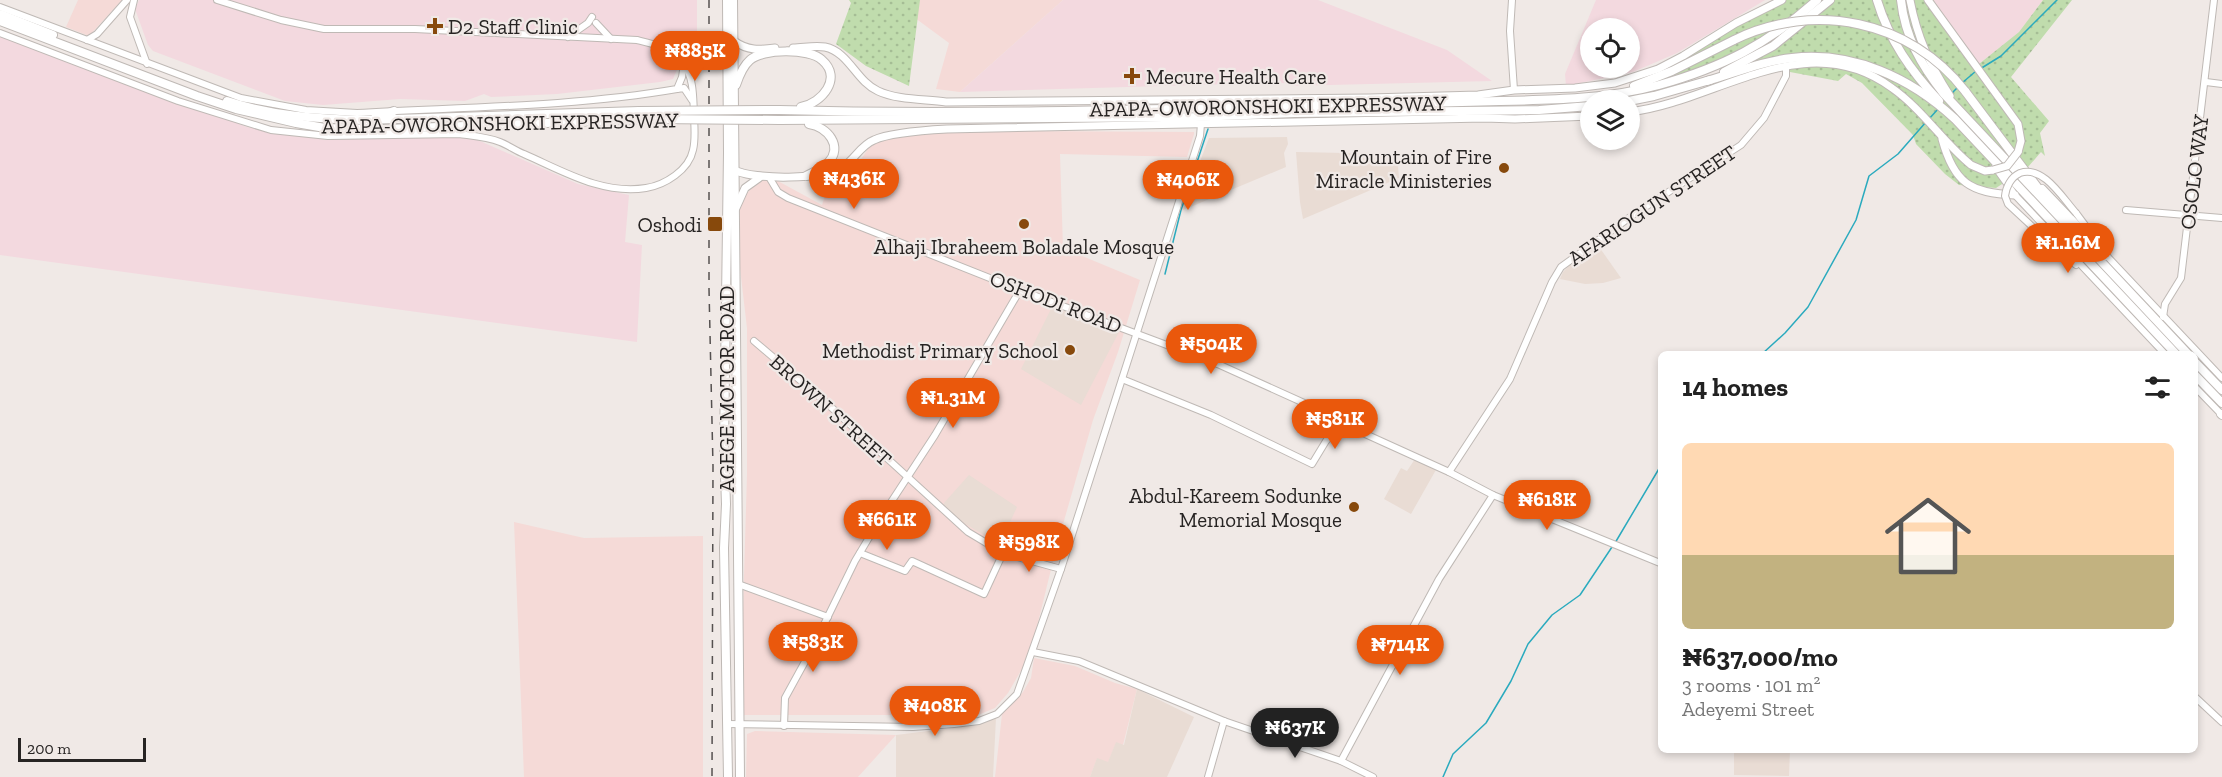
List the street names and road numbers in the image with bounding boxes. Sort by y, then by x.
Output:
street label: APAPA-OWORONSHOKI EXPRESSWAY [1089,90,1447,122]
street label: APAPA-OWORONSHOKI EXPRESSWAY [321,107,679,139]
street label: OSOLO WAY [2175,113,2213,231]
street label: AFARIOGUN STREET [1563,139,1741,271]
street label: OSHODI ROAD [987,265,1125,339]
street label: AGEGE MOTOR ROAD [714,286,739,492]
street label: BROWN STREET [765,349,897,471]

